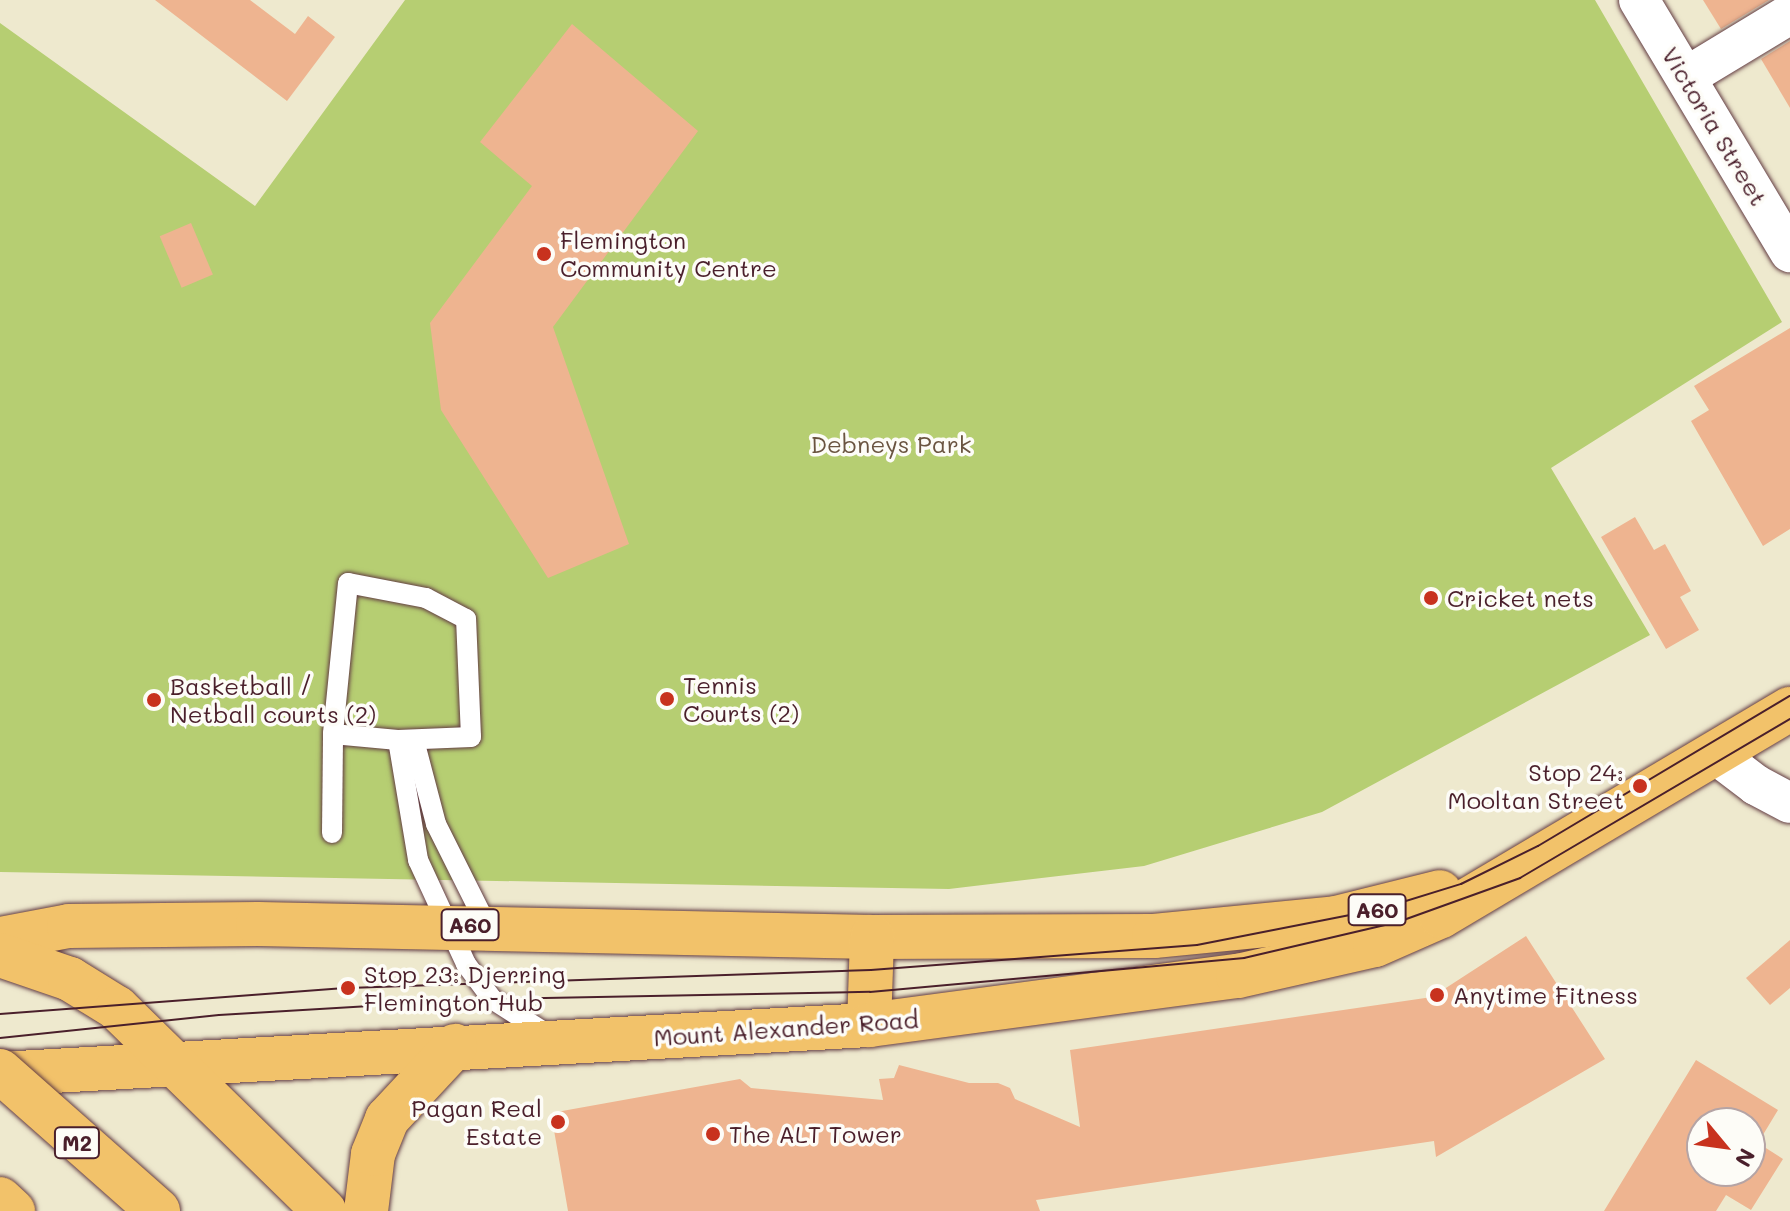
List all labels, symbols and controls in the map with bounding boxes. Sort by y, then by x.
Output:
street label: Victoria Street [1656,41,1774,211]
place label: Flemington Community Centre [560,226,777,282]
marker: Flemington Community Centre [535,245,553,263]
park label: Debneys Park [810,430,972,458]
place label: Cricket nets [1447,584,1594,612]
marker: Cricket nets [1422,589,1440,607]
place label: Tennis Courts (2) [683,671,799,727]
place label: Basketball / Netball courts (2) [170,672,376,728]
marker: Tennis Courts (2) [658,690,676,708]
marker: Basketball / Netball courts (2) [145,691,163,709]
place label: Stop 24: Mooltan Street [1448,758,1624,814]
marker: Stop 24: Mooltan Street [1631,777,1649,795]
road number: A60 [1347,892,1407,928]
road number: A60 [440,907,500,943]
place label: Stop 23: Djerring Flemington Hub [364,960,565,1016]
marker: Stop 23: Djerring Flemington Hub [339,979,357,997]
place label: Anytime Fitness [1453,981,1638,1009]
marker: Anytime Fitness [1428,986,1446,1004]
street label: Mount Alexander Road [653,1004,919,1052]
place label: Pagan Real Estate [411,1094,542,1150]
north arrow [1686,1107,1766,1187]
marker: Pagan Real Estate [549,1113,567,1131]
place label: The ALT Tower [729,1120,902,1148]
road number: M2 [53,1125,101,1161]
marker: The ALT Tower [704,1125,722,1143]
text: N [1729,1144,1762,1172]

